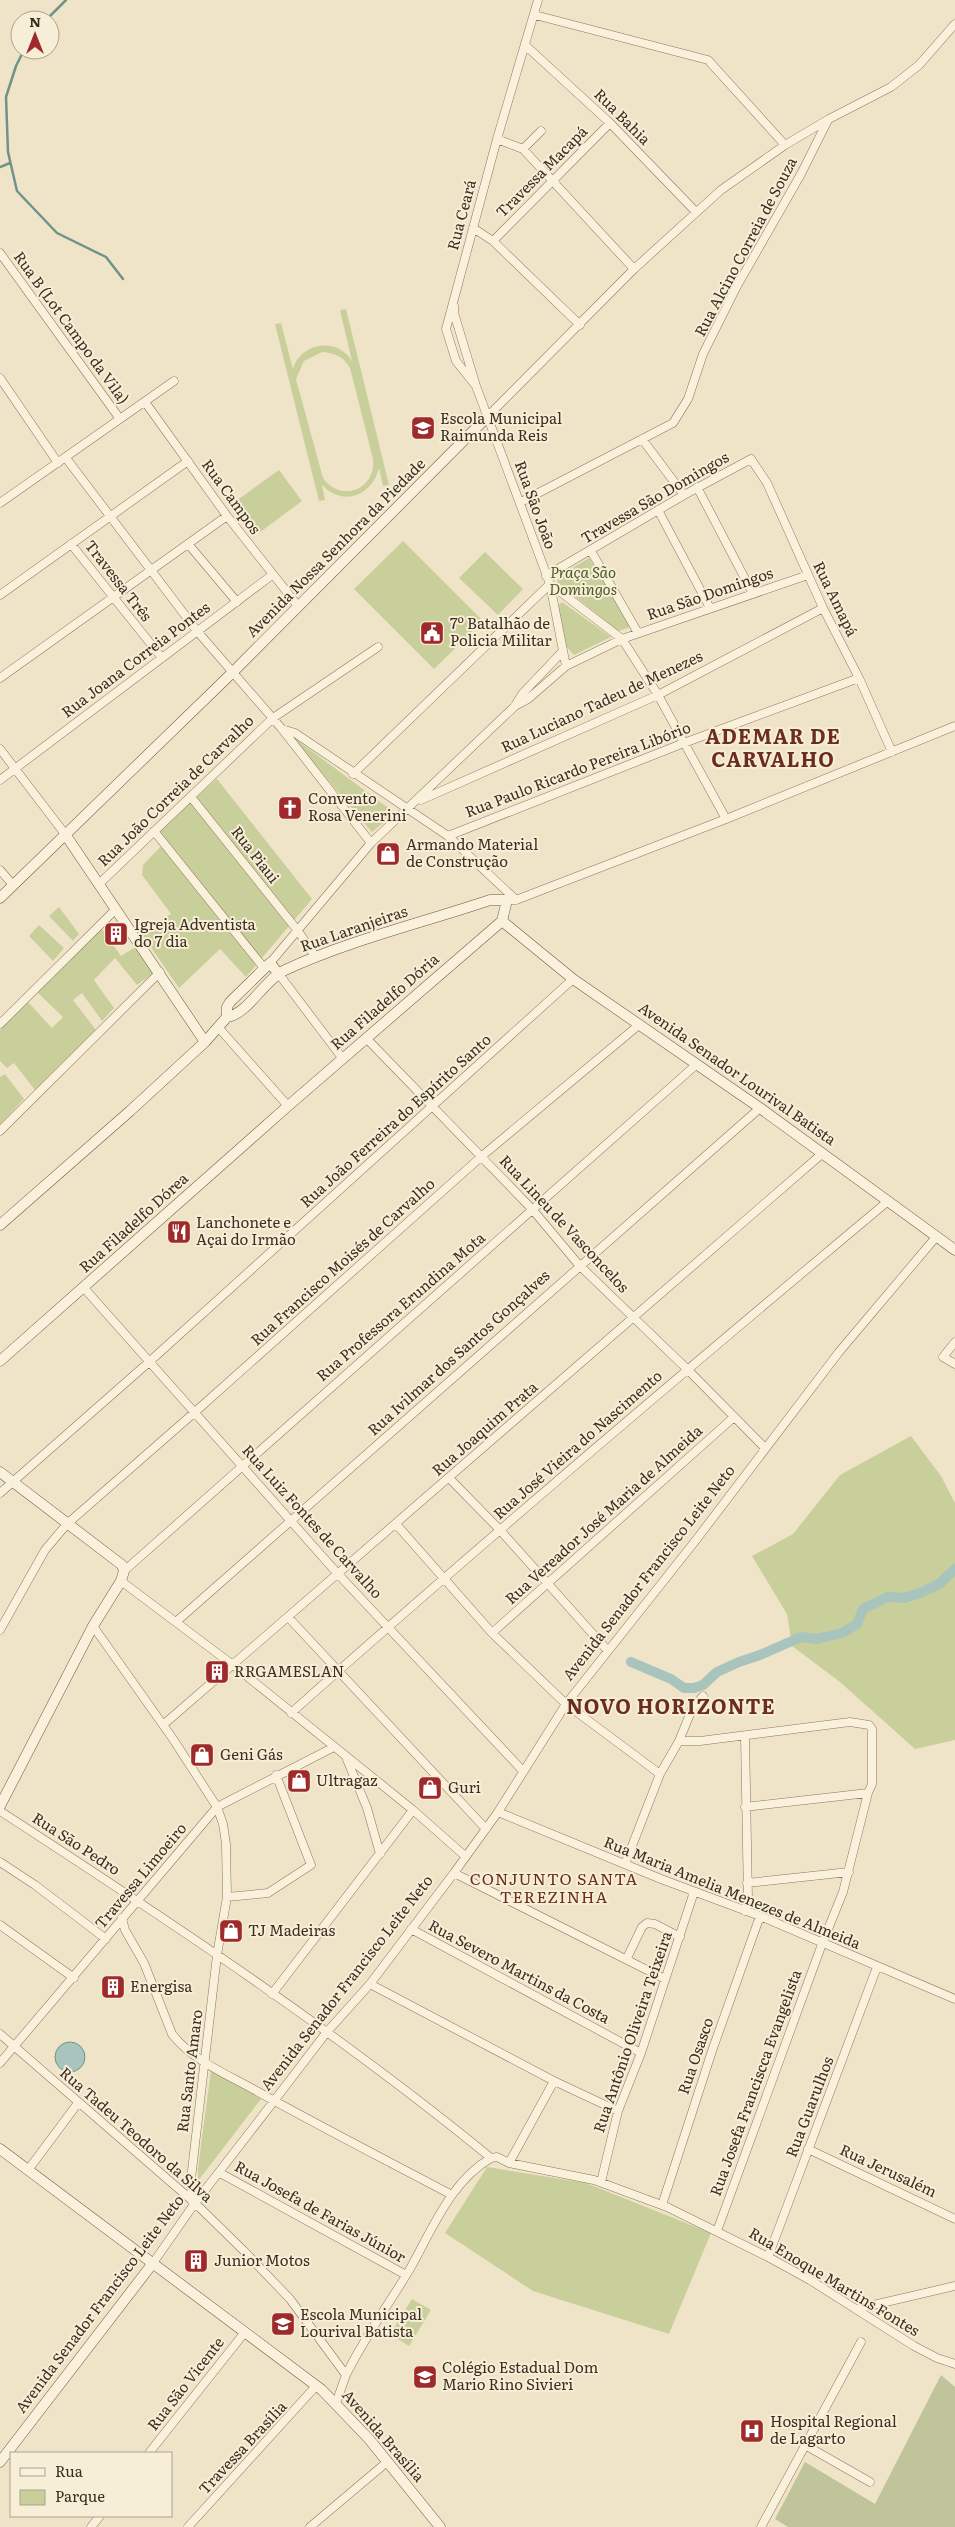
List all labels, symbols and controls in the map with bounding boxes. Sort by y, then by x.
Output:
north arrow [10,10,60,60]
text: N [29,11,41,31]
street label: Rua Bahia [590,82,657,150]
street label: Travessa Macapá [490,119,593,222]
street label: Rua Alcino Correia de Souza [688,152,802,340]
street label: Rua Ceará [440,176,481,252]
street label: Rua B (Lot Campo da Vila) [9,246,136,408]
place label: Escola Municipal Raimunda Reis [440,406,562,446]
school or university icon: Escola Municipal Raimunda Reis [410,415,436,441]
street label: Travessa São Domingos [576,445,733,549]
street label: Avenida Nossa Senhora da Piedade [240,452,430,642]
street label: Rua Campos [197,454,268,539]
street label: Rua São João [510,457,563,552]
street label: Travessa Três [80,534,159,626]
street label: Rua Amapá [808,557,865,641]
park label: Praça São Domingos [549,560,617,600]
street label: Rua São Domingos [643,560,776,625]
street label: Rua Joana Correia Pontes [56,595,214,722]
place label: 7º Batalhão de Policia Militar [450,611,552,651]
public building icon: 7º Batalhão de Policia Militar [419,620,445,646]
street label: Rua Luciano Tadeu de Menezes [497,644,706,758]
street label: Rua João Correia de Carvalho [92,709,259,871]
street label: Rua Paulo Ricardo Pereira Libório [461,715,694,822]
district label: ADEMAR DE CARVALHO [705,720,841,773]
place label: Convento Rosa Venerini [308,786,407,826]
church icon: Convento Rosa Venerini [277,795,303,821]
street label: Rua Piaui [226,821,286,888]
place label: Armando Material de Construção [406,832,538,872]
shop icon: Armando Material de Construção [375,841,401,867]
street label: Rua Laranjeiras [297,898,411,957]
place label: Igreja Adventista do 7 dia [134,912,257,952]
building icon: Igreja Adventista do 7 dia [103,921,129,947]
street label: Rua Filadelfo Dória [325,947,444,1055]
street label: Avenida Senador Lourival Batista [634,995,842,1151]
street label: Rua João Ferreira do Espírito Santo [294,1027,496,1212]
street label: Rua Lineu de Vasconcelos [495,1149,635,1297]
street label: Rua Filadelfo Dórea [73,1166,193,1277]
street label: Rua Francisco Moisés de Carvalho [245,1171,439,1350]
place label: Lanchonete e Açai do Irmão [196,1210,296,1250]
restaurant icon: Lanchonete e Açai do Irmão [166,1219,192,1245]
street label: Rua Professora Erundina Mota [310,1225,490,1386]
street label: Rua Ivilmar dos Santos Gonçalves [362,1263,554,1440]
street label: Rua José Vieira do Nascimento [487,1364,667,1524]
street label: Rua Joaquim Prata [426,1375,543,1481]
street label: Rua Vereador José Maria de Almeida [499,1418,707,1609]
street label: Rua Luiz Fontes de Carvalho [237,1439,389,1603]
street label: Avenida Senador Francisco Leite Neto [556,1459,740,1685]
building icon: RRGAMESLAN [204,1659,230,1685]
place label: RRGAMESLAN [234,1659,344,1682]
district label: NOVO HORIZONTE [566,1690,776,1720]
shop icon: Geni Gás [189,1742,215,1768]
place label: Geni Gás [220,1742,283,1765]
shop icon: Ultragaz [286,1768,312,1794]
place label: Ultragaz [316,1768,378,1791]
shop icon: Guri [417,1775,443,1801]
place label: Guri [448,1775,481,1798]
street label: Rua São Pedro [28,1806,126,1880]
street label: Travessa Limoeiro [89,1817,191,1933]
street label: Rua Maria Amelia Menezes de Almeida [601,1829,865,1954]
district label: CONJUNTO SANTA TEREZINHA [470,1866,638,1908]
street label: Avenida Senador Francisco Leite Neto [254,1869,438,2095]
street label: Rua Severo Martins da Costa [425,1913,615,2029]
shop icon: TJ Madeiras [218,1918,244,1944]
place label: TJ Madeiras [248,1918,336,1941]
street label: Rua Antônio Oliveira Teixeira [586,1927,677,2135]
street label: Rua Josefa Franciscca Evangelista [703,1965,807,2199]
building icon: Energisa [100,1974,126,2000]
place label: Energisa [130,1974,193,1997]
street label: Rua Santo Amaro [170,2008,207,2134]
street label: Rua Osasco [671,2014,719,2097]
street label: Rua Guarulhos [779,2053,838,2160]
street label: Rua Tadeu Teodoro da Silva [55,2061,219,2208]
street label: Rua Jerusalém [836,2137,941,2202]
street label: Rua Josefa de Farias Júnior [231,2154,411,2267]
street label: Avenida Senador Francisco Leite Neto [9,2189,189,2417]
street label: Rua Enoque Martins Fontes [745,2220,925,2341]
building icon: Junior Motos [183,2248,209,2274]
place label: Junior Motos [214,2248,310,2271]
place label: Escola Municipal Lourival Batista [300,2302,422,2342]
school or university icon: Escola Municipal Lourival Batista [270,2311,296,2337]
street label: Rua São Vicente [141,2331,229,2435]
place label: Colégio Estadual Dom Mario Rino Sivieri [442,2355,599,2395]
school or university icon: Colégio Estadual Dom Mario Rino Sivieri [412,2364,438,2390]
street label: Avenida Brasília [337,2384,431,2487]
street label: Travessa Brasília [192,2394,292,2499]
place label: Hospital Regional de Lagarto [770,2409,897,2449]
hospital icon: Hospital Regional de Lagarto [739,2418,765,2444]
legend [10,2452,172,2517]
text: Rua [55,2459,84,2482]
text: Parque [55,2484,105,2507]

